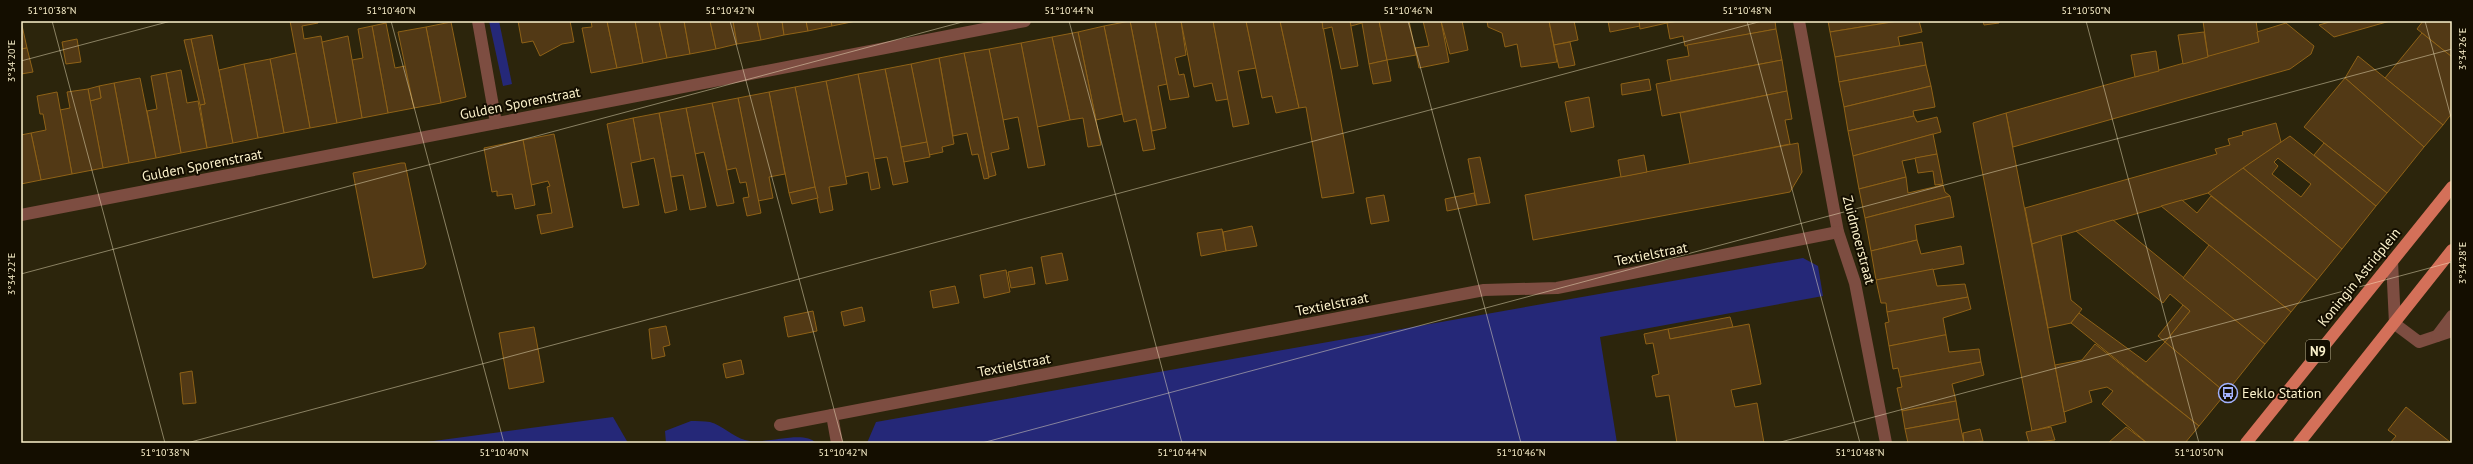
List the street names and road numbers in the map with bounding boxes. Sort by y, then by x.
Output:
street label: Gulden Sporenstraat [458,82,582,124]
street label: Gulden Sporenstraat [140,144,264,186]
street label: Zuidmoerstraat [1839,194,1880,286]
street label: Koningin Astridplein [2314,224,2404,330]
street label: Textielstraat [1613,238,1689,270]
street label: Textielstraat [1294,288,1370,320]
road number: N9 [2306,340,2330,362]
street label: Textielstraat [976,349,1052,381]

